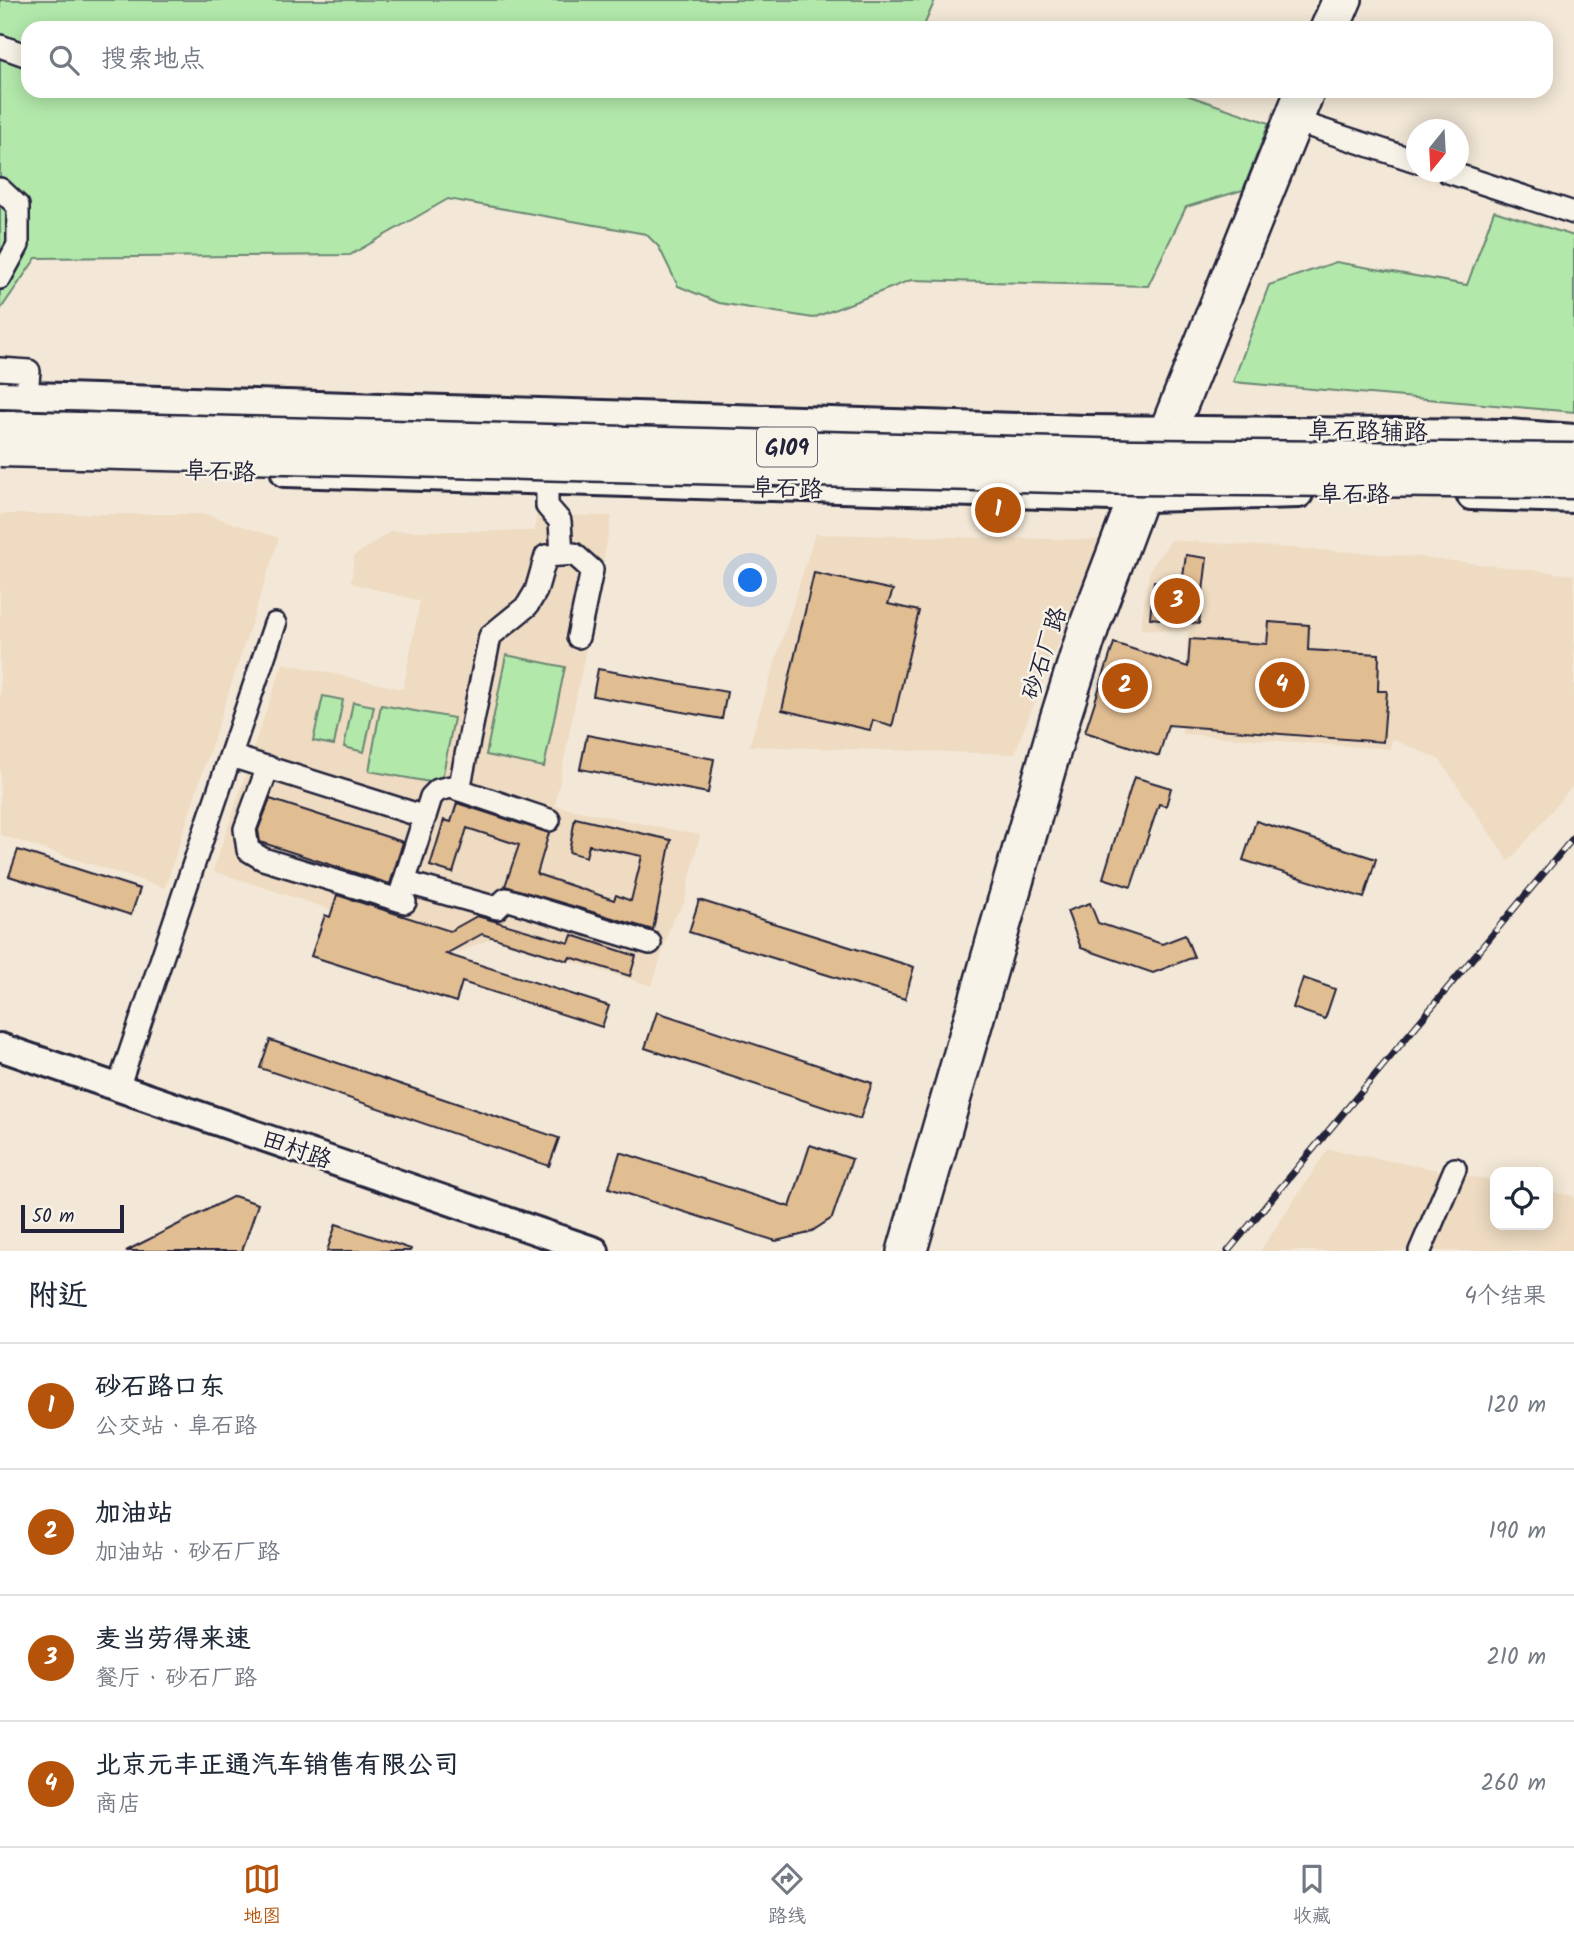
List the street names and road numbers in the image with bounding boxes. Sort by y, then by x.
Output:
street label: 阜石路辅路 [1308,412,1428,453]
road number: G109 [757,428,817,466]
street label: 阜石路 [183,452,257,493]
street label: 阜石路 [750,469,824,510]
street label: 阜石路 [1318,476,1390,515]
street label: 砂石厂路 [1012,602,1079,705]
street label: 田村路 [256,1120,337,1181]

